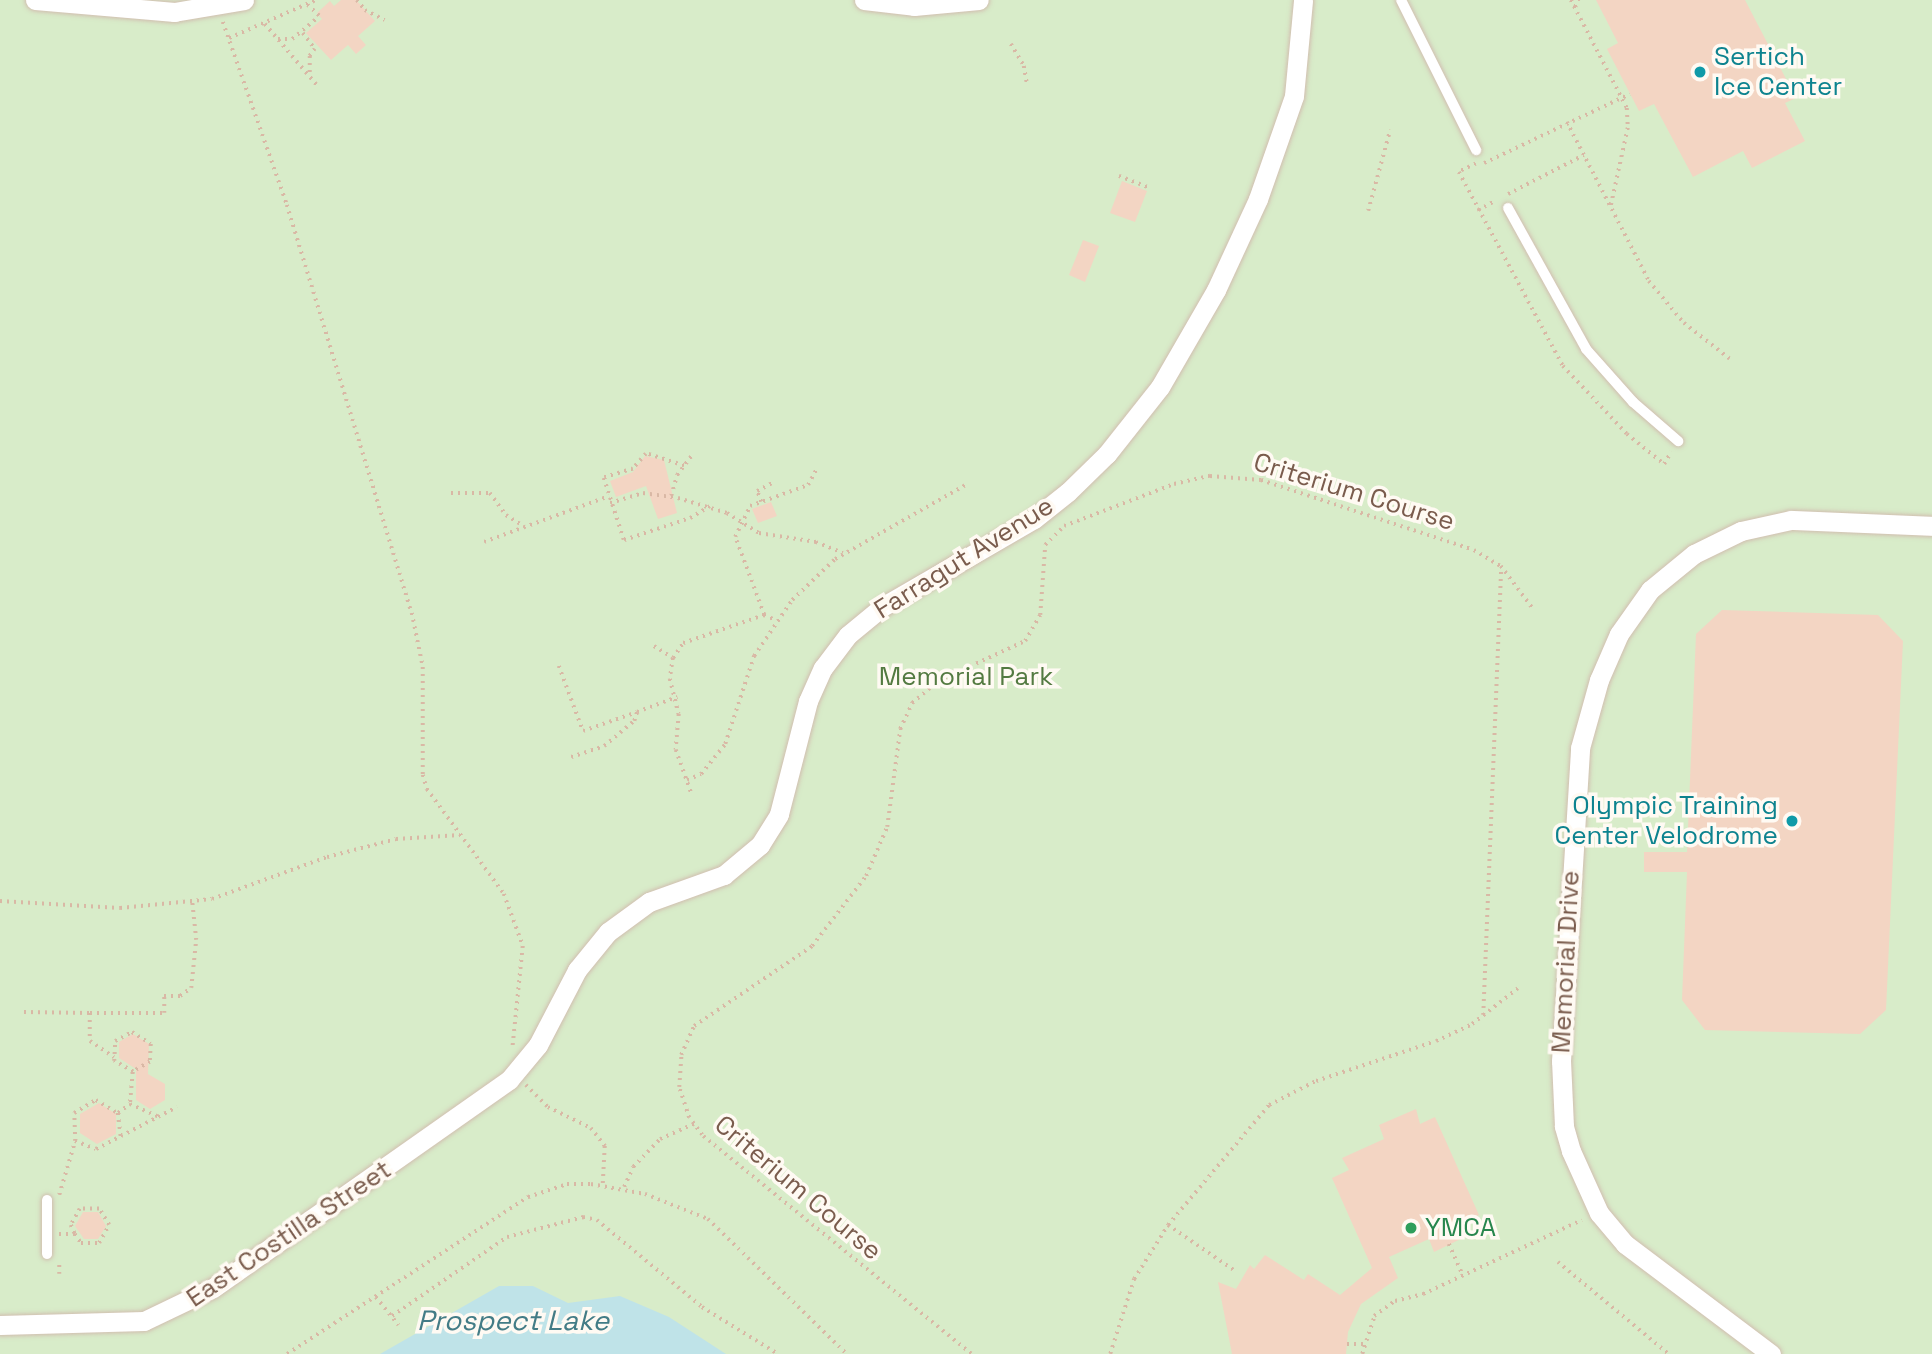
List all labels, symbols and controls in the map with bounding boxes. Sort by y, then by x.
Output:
place label: Sertich Ice Center [1714,41,1842,102]
marker: Sertich Ice Center [1692,64,1708,80]
street label: Criterium Course [1250,447,1458,537]
street label: Farragut Avenue [869,490,1059,626]
park label: Memorial Park [879,661,1053,693]
place label: Olympic Training Center Velodrome [1554,790,1778,852]
marker: Olympic Training Center Velodrome [1784,813,1800,829]
street label: Memorial Drive [1546,870,1586,1054]
street label: Criterium Course [708,1109,888,1267]
street label: East Costilla Street [181,1154,397,1314]
place label: YMCA [1425,1212,1496,1244]
marker: YMCA [1403,1220,1419,1236]
water label: Prospect Lake [417,1303,609,1337]

